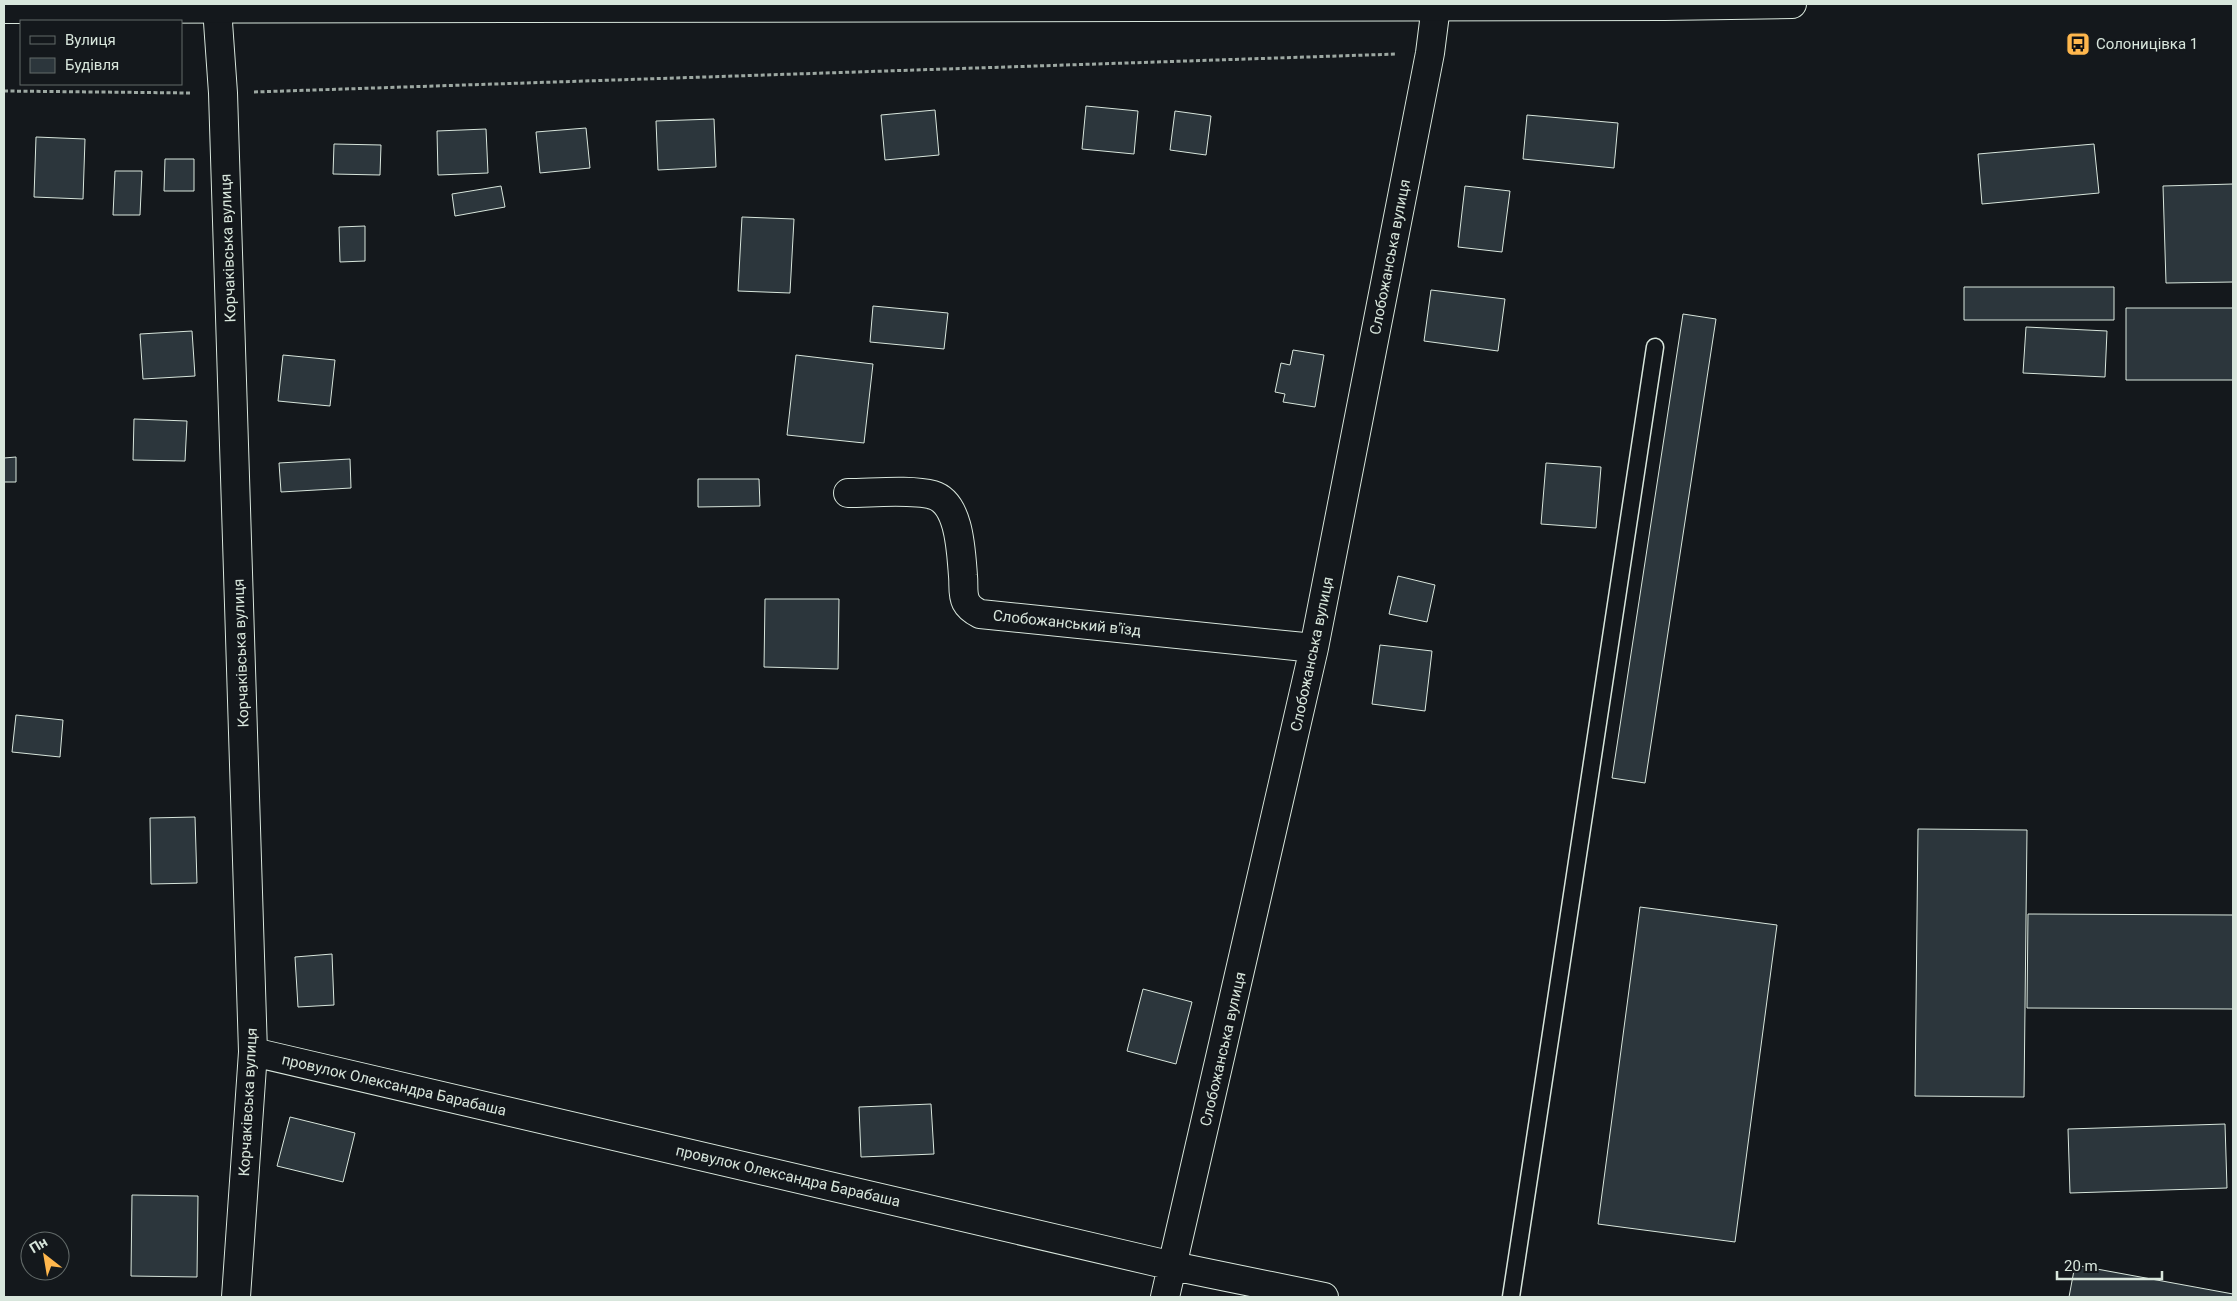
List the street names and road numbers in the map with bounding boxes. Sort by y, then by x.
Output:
street label: Корчаківська вулиця [216,173,240,323]
street label: Слобожанська вулиця [1366,178,1414,336]
street label: Слобожанська вулиця [1287,575,1337,733]
street label: Корчаківська вулиця [229,578,253,728]
street label: Слобожанський в'їзд [992,606,1142,640]
street label: Слобожанська вулиця [1196,970,1250,1128]
street label: Корчаківська вулиця [235,1027,261,1177]
street label: провулок Олександра Барабаша [280,1050,508,1120]
street label: провулок Олександра Барабаша [674,1141,902,1211]

